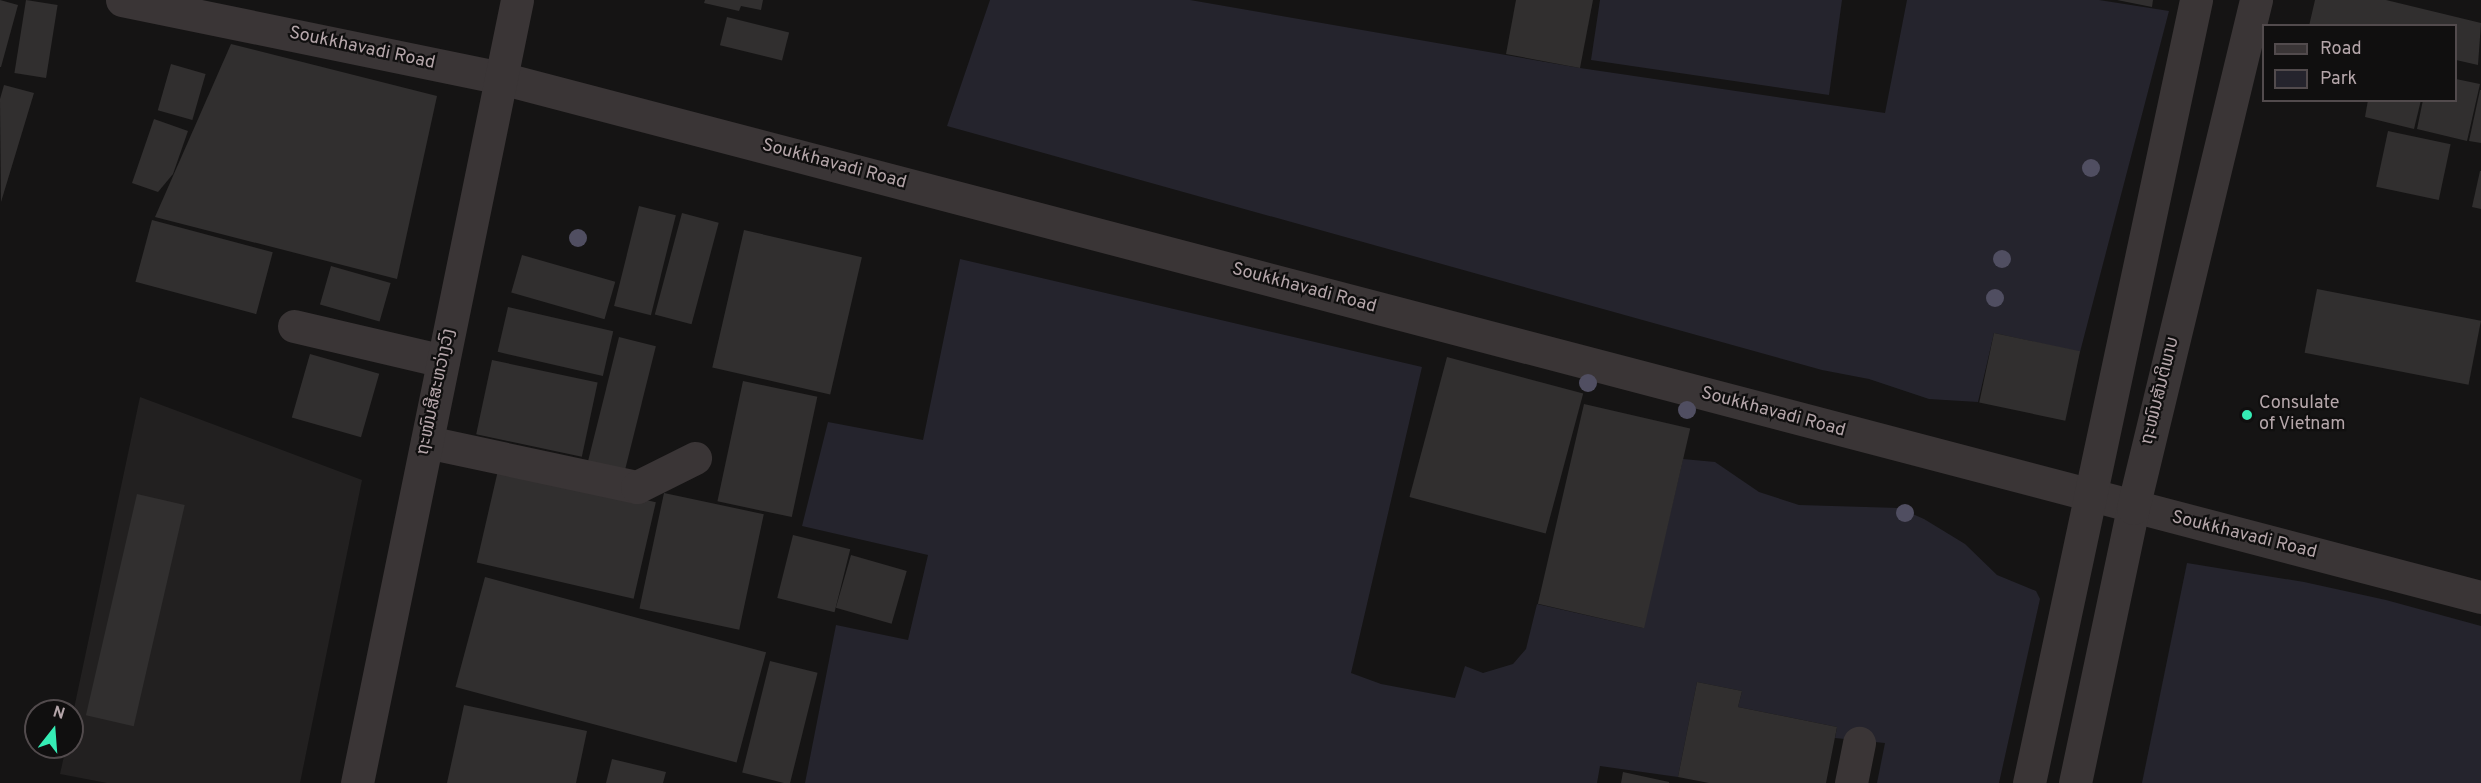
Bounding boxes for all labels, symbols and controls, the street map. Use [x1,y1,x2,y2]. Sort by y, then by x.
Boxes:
street label: Soukkhavadi Road [287,23,437,75]
legend [2262,24,2457,102]
text: Road [2320,38,2362,61]
text: Park [2320,68,2357,91]
street label: Soukkhavadi Road [759,135,909,195]
street label: Soukkhavadi Road [1229,259,1379,319]
street label: ຖະໜົນສີສະຫວ່າງວົງ [413,327,461,457]
street label: ຖະໜົນສັນຕິພາບ [2137,335,2185,447]
street label: Soukkhavadi Road [1698,383,1848,443]
place label: Consulate of Vietnam [2259,394,2346,436]
marker: Consulate of Vietnam [2240,408,2254,422]
street label: Soukkhavadi Road [2169,508,2319,564]
north arrow [24,699,84,759]
text: N [50,702,67,725]

